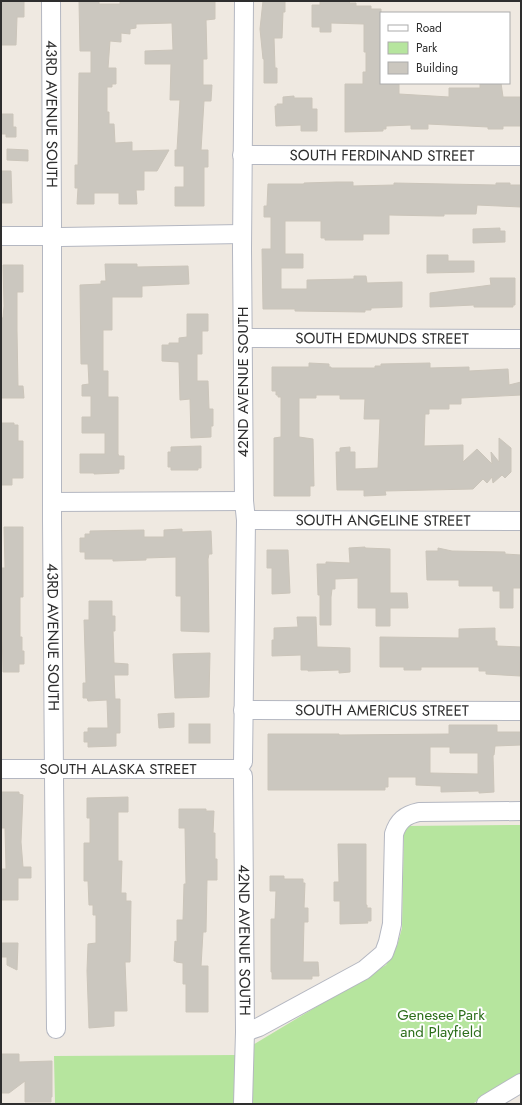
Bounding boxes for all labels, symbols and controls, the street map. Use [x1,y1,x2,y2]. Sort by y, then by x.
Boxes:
legend [380,12,510,84]
text: Road [416,19,442,37]
text: Park [416,39,438,57]
street label: 43RD AVENUE SOUTH [40,40,63,188]
text: Building [416,59,458,77]
street label: SOUTH FERDINAND STREET [290,144,474,167]
street label: 42ND AVENUE SOUTH [232,306,254,458]
street label: SOUTH EDMUNDS STREET [295,327,469,350]
street label: SOUTH ANGELINE STREET [295,509,471,532]
street label: 43RD AVENUE SOUTH [41,563,64,711]
street label: SOUTH AMERICUS STREET [295,699,469,722]
street label: SOUTH ALASKA STREET [39,758,197,780]
street label: 42ND AVENUE SOUTH [233,864,256,1016]
park label: Genesee Park and Playfield [397,1004,485,1043]

